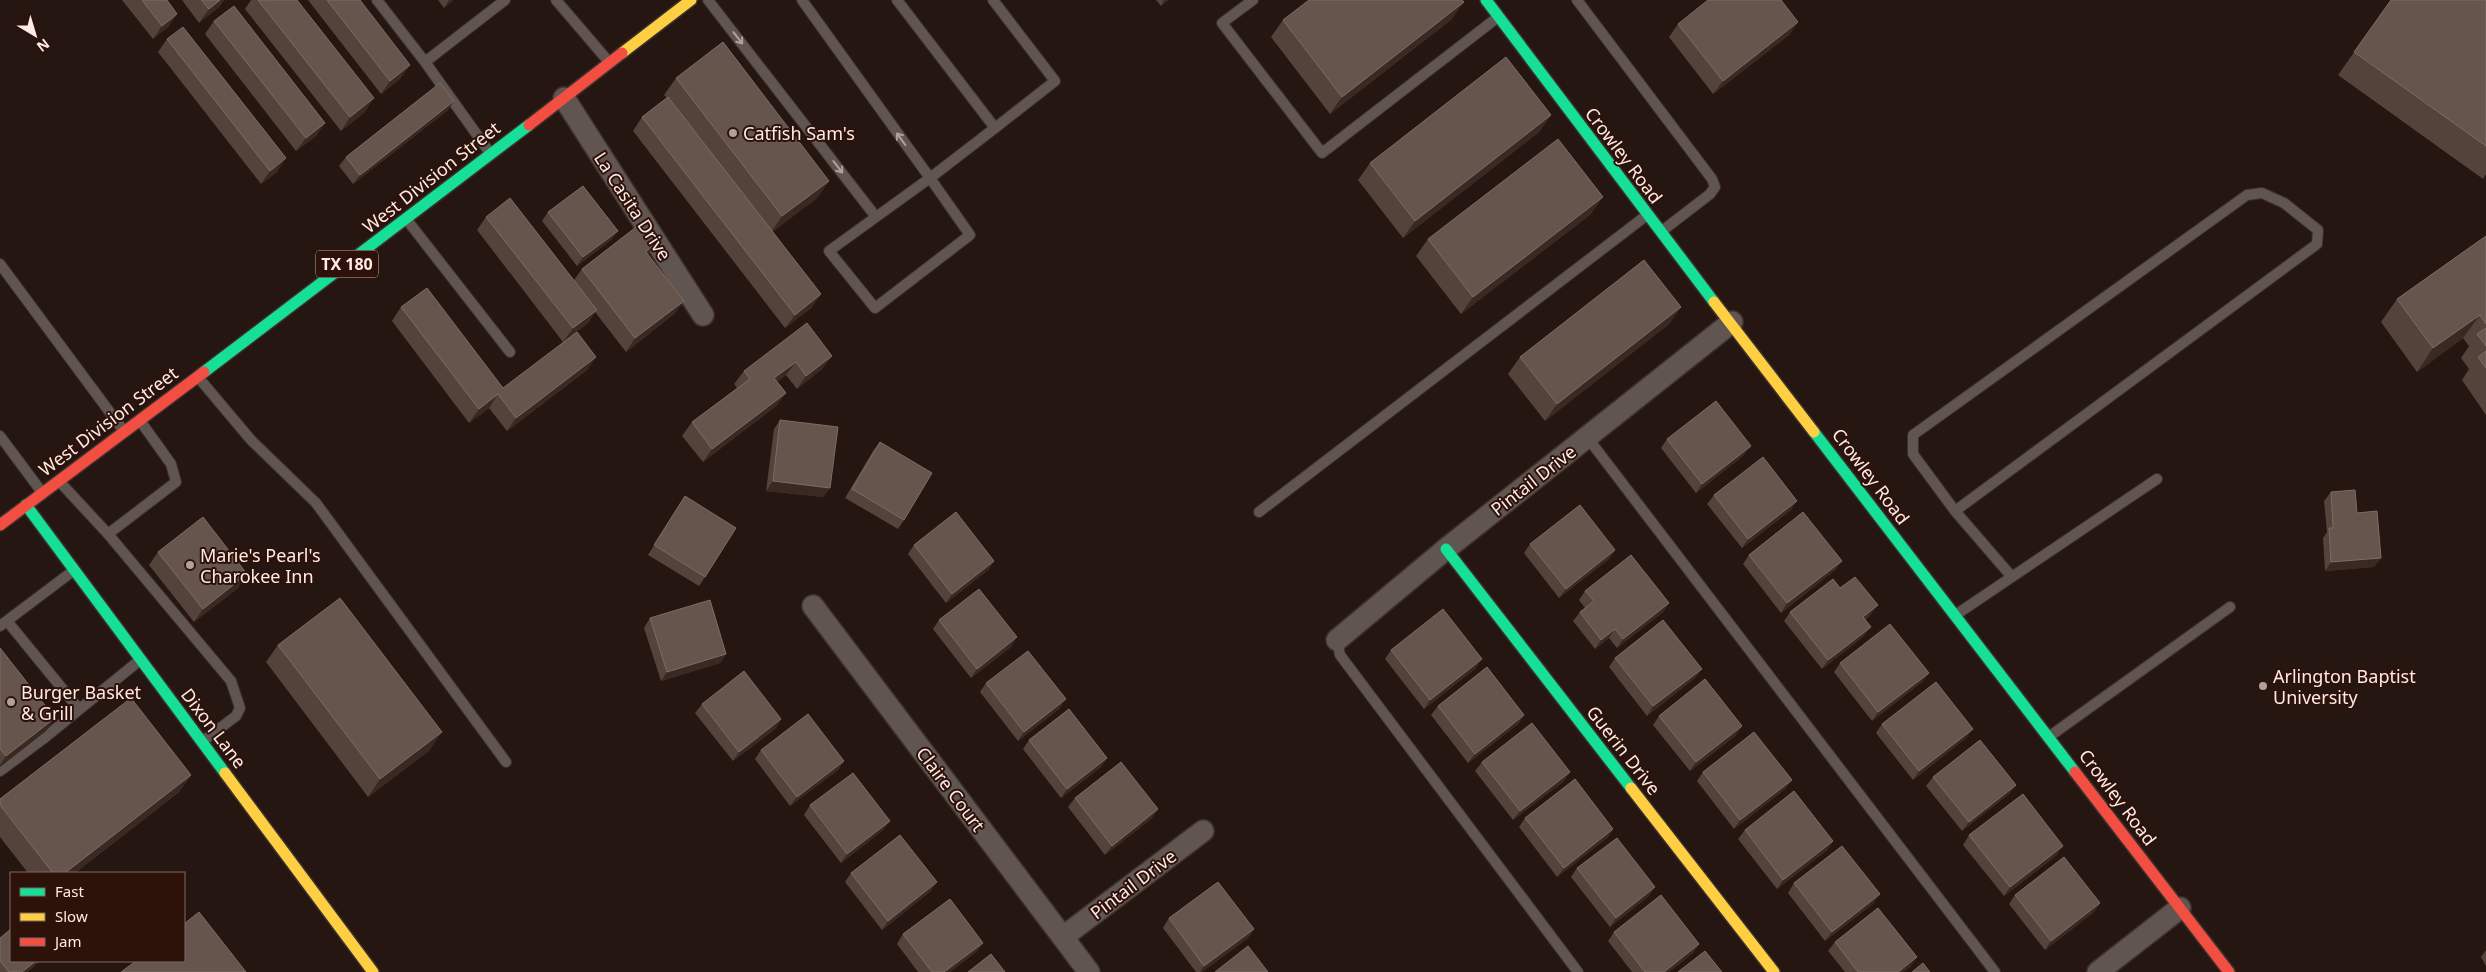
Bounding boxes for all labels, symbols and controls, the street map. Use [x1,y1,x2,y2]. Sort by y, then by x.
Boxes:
north arrow [10,10,60,60]
one-way arrow [732,32,743,45]
text: N [33,35,54,57]
street label: Crowley Road [1580,102,1668,208]
street label: West Division Street [357,115,505,238]
place label: Catfish Sam's [743,121,855,145]
marker: Catfish Sam's [727,127,739,139]
one-way arrow [896,132,906,146]
street label: La Casita Drive [589,147,677,265]
one-way arrow [832,160,843,173]
road number: TX 180 [316,250,378,278]
street label: West Division Street [34,361,183,481]
street label: Crowley Road [1827,423,1915,529]
street label: Pintail Drive [1486,439,1580,521]
place label: Marie's Pearl's Charokee Inn [200,543,321,588]
marker: Marie's Pearl's Charokee Inn [184,559,196,571]
place label: Arlington Baptist University [2273,664,2416,709]
place label: Burger Basket & Grill [21,680,142,725]
marker: Arlington Baptist University [2257,680,2269,692]
street label: Dixon Lane [176,683,252,773]
marker: Burger Basket & Grill [5,696,17,708]
street label: Guerin Drive [1582,701,1666,799]
street label: Claire Court [911,742,991,837]
street label: Crowley Road [2074,744,2162,850]
street label: Pintail Drive [1085,844,1181,924]
legend [10,872,185,962]
text: Fast [55,881,84,901]
text: Slow [55,906,88,926]
text: Jam [53,931,82,951]

